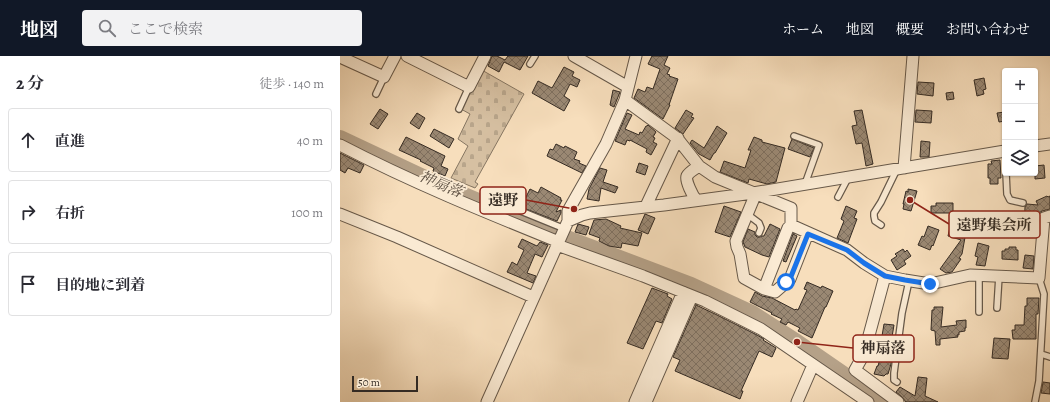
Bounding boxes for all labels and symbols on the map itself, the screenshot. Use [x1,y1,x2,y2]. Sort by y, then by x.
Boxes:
water label: 神扇落 [416,166,468,203]
callout: 遠野 [480,187,526,214]
text: 遠野 [488,190,519,210]
callout: 遠野集会所 [949,211,1040,238]
text: 遠野集会所 [956,215,1032,235]
route start [777,273,795,291]
route end [921,275,939,293]
callout: 神扇落 [853,335,914,362]
text: 神扇落 [860,338,906,358]
scale bar [352,374,418,393]

